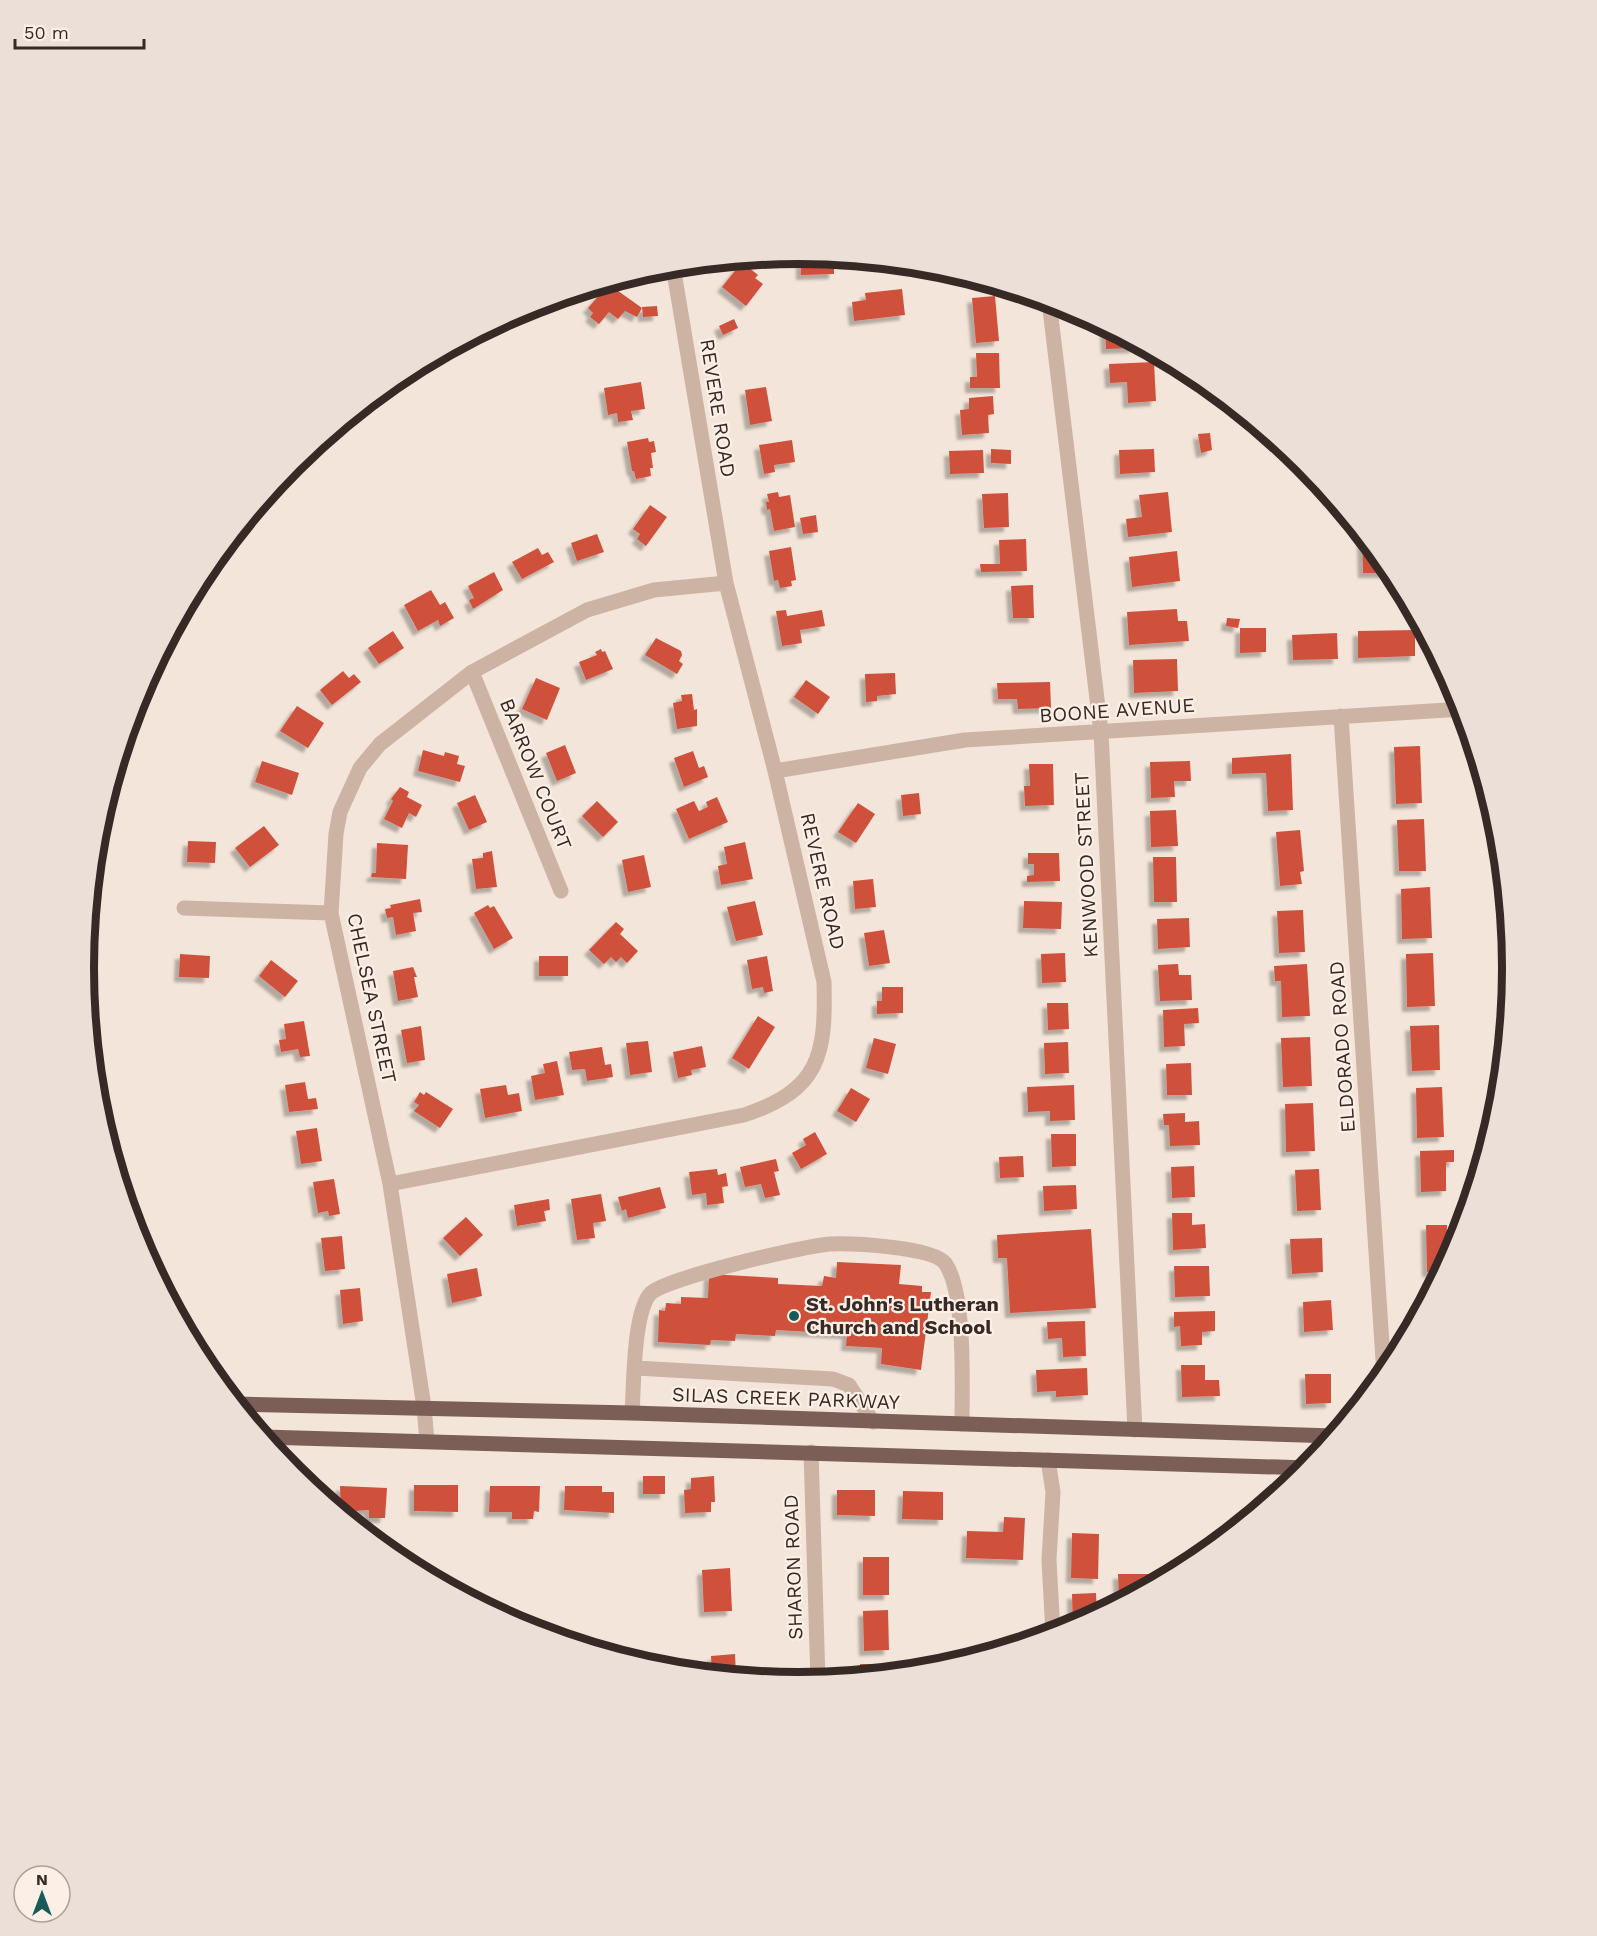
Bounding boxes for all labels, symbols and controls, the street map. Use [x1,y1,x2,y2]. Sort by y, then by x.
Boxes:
scale bar [15,12,144,50]
text: 50 m [24,22,69,43]
street label: REVERE ROAD [695,337,741,479]
street label: BOONE AVENUE [1038,693,1196,727]
street label: BARROW COURT [495,695,577,853]
street label: KENWOOD STREET [1069,772,1103,958]
street label: REVERE ROAD [796,810,850,952]
street label: CHELSEA STREET [342,911,402,1085]
street label: ELDORADO ROAD [1324,960,1360,1134]
place label: St. John's Lutheran Church and School [806,1292,999,1339]
marker: St. John's Lutheran Church and School [787,1309,801,1323]
street label: SILAS CREEK PARKWAY [672,1382,901,1414]
street label: SHARON ROAD [778,1494,808,1640]
north arrow [12,1864,72,1924]
text: N [36,1870,48,1889]

